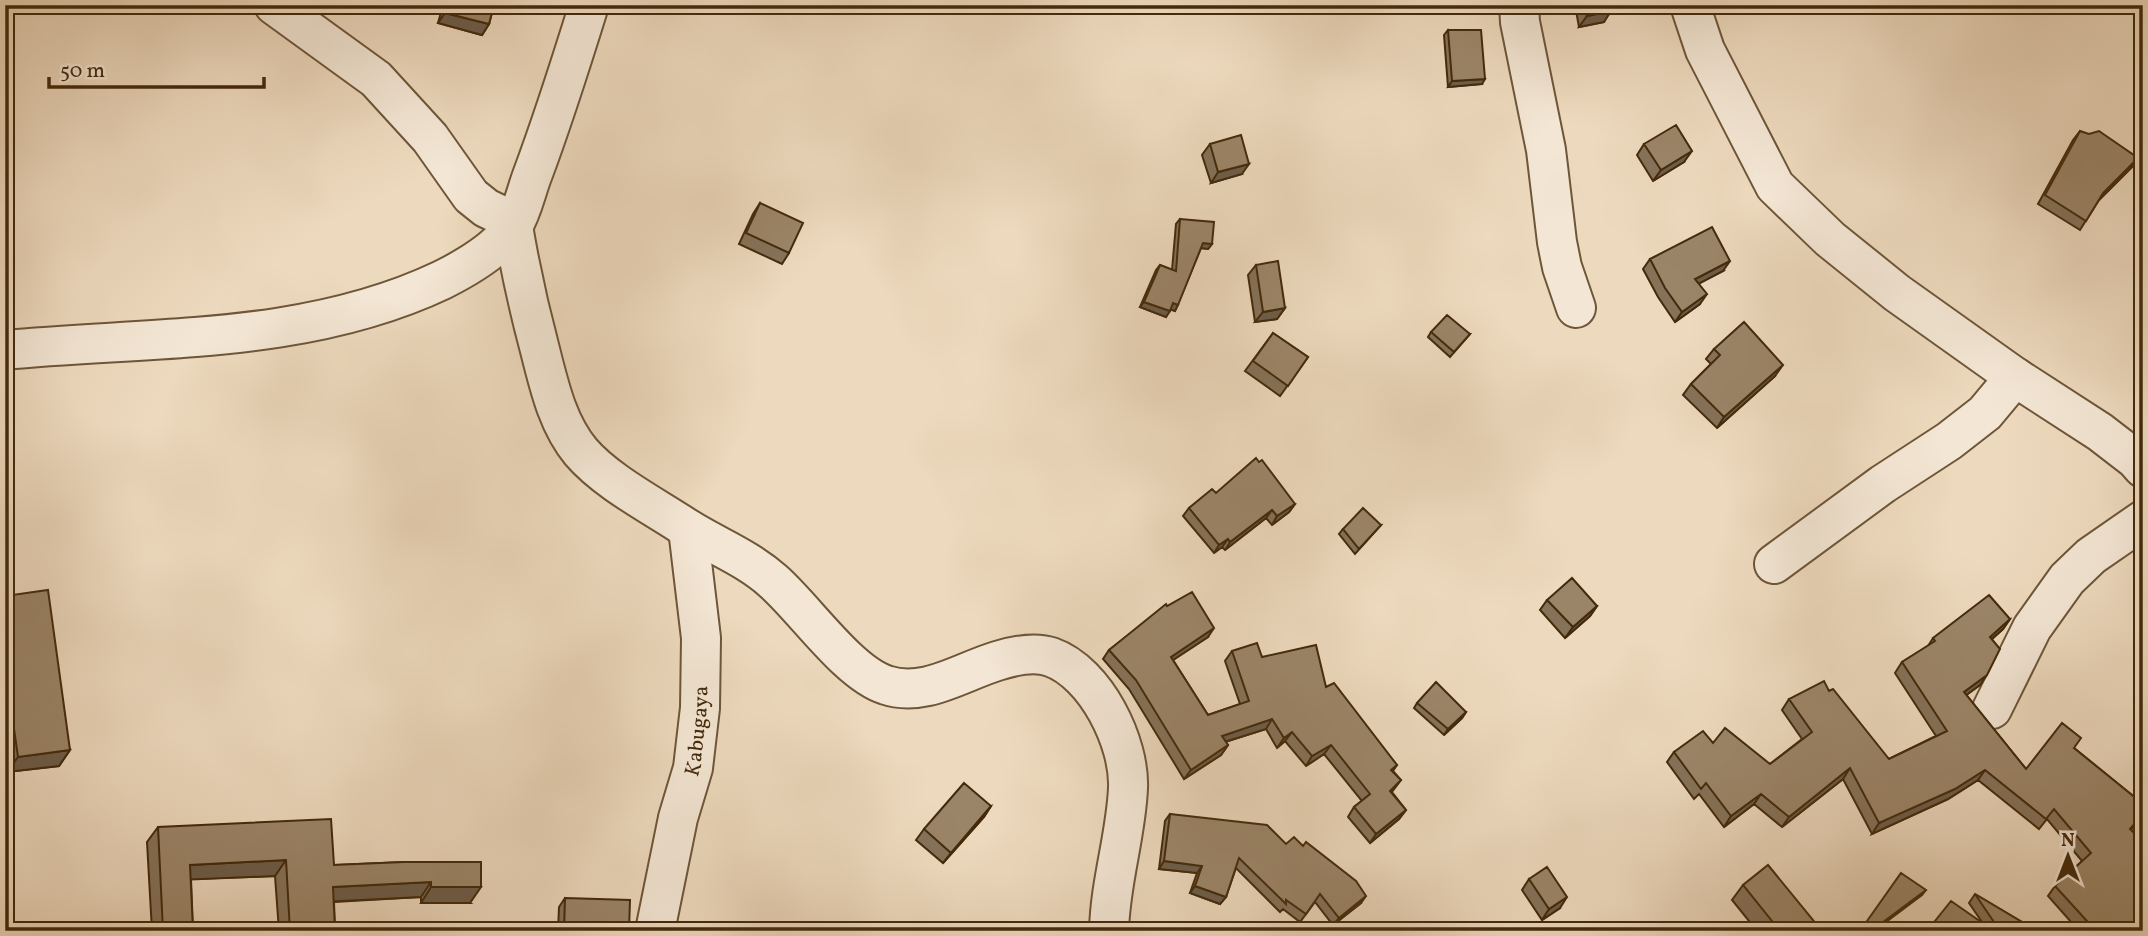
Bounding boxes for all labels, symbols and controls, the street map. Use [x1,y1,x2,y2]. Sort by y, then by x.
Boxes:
scale bar [49,46,264,90]
text: 50 m [60,57,105,86]
street label: Kabugaya [678,685,716,780]
north arrow [2032,820,2102,890]
text: N [2061,828,2075,854]

